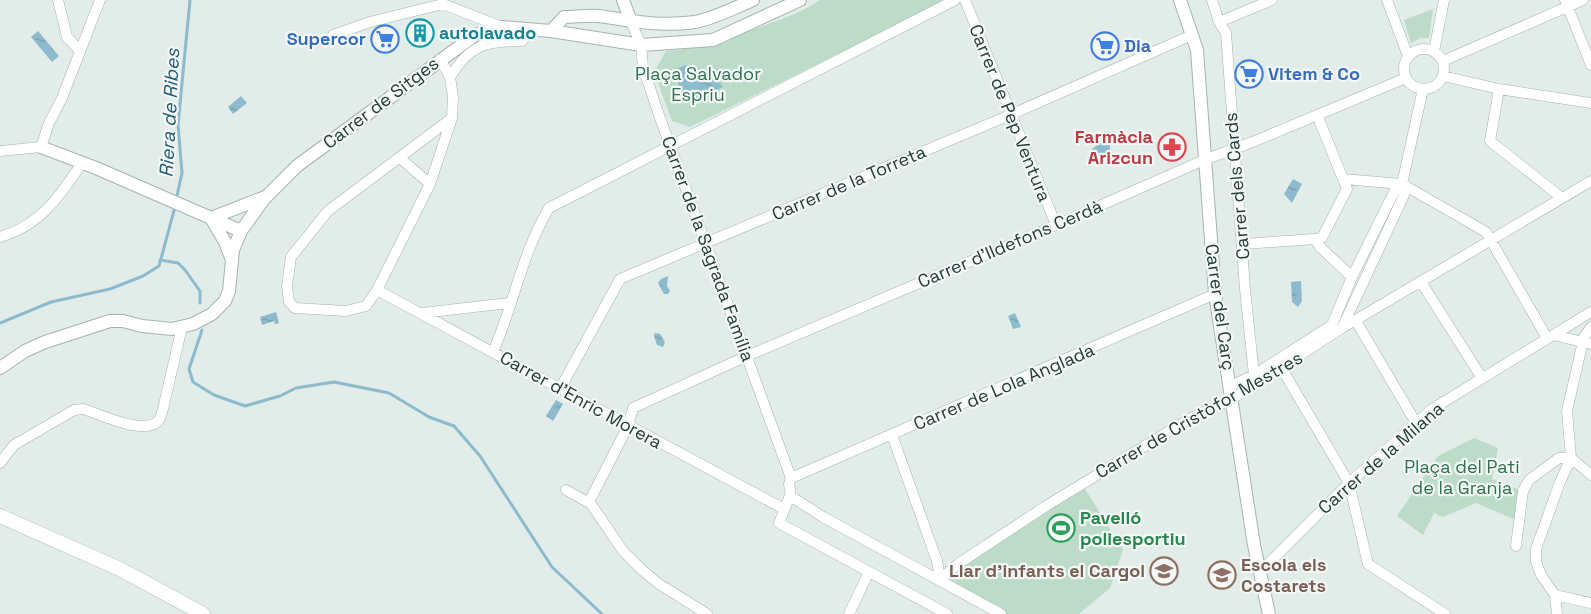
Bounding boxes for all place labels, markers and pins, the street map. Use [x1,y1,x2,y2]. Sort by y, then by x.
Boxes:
building icon: autolavado [405,18,435,48]
place label: autolavado [439,21,536,44]
supermarket icon: Supercor [370,24,400,54]
place label: Supercor [287,27,366,50]
supermarket icon: Dia [1090,31,1120,61]
place label: Dia [1124,34,1152,57]
supermarket icon: Vitem & Co [1234,59,1264,89]
place label: Vitem & Co [1268,62,1360,85]
place label: Farmàcia Arizcun [1075,125,1154,169]
pharmacy icon: Farmàcia Arizcun [1157,132,1187,162]
place label: Pavelló poliesportiu [1080,506,1186,550]
sports icon: Pavelló poliesportiu [1046,513,1076,543]
place label: Escola els Costarets [1241,553,1326,597]
school or university icon: Llar d'infants el Cargol [1149,556,1179,586]
place label: Llar d'infants el Cargol [949,559,1145,582]
school or university icon: Escola els Costarets [1207,560,1237,590]

